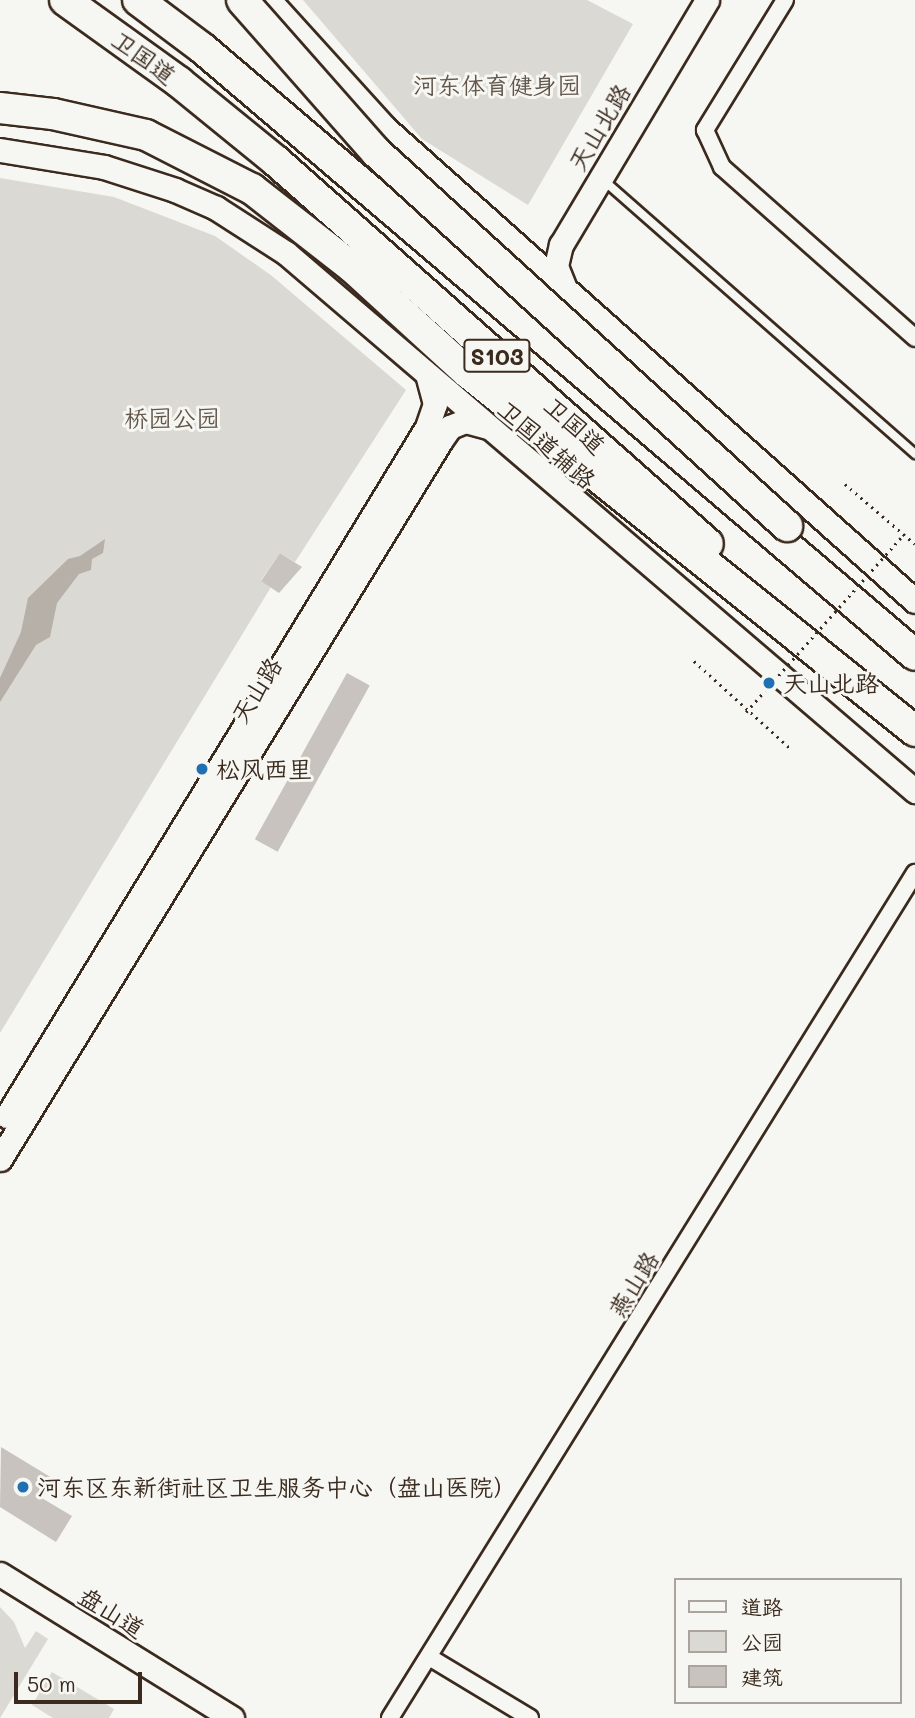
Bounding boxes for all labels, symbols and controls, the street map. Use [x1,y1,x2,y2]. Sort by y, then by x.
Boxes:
street label: 卫国道 [106,24,182,90]
park label: 河东体育健身园 [413,71,581,99]
street label: 天山北路 [562,78,636,176]
road number: S103 [462,336,532,376]
street label: 卫国道 [539,390,611,460]
street label: 卫国道辅路 [492,394,602,494]
park label: 桥园公园 [124,404,220,432]
street label: 天山路 [225,652,287,728]
place label: 天山北路 [783,669,879,697]
marker: 天山北路 [761,675,777,691]
place label: 松风西里 [216,755,312,783]
marker: 松风西里 [194,761,210,777]
street label: 燕山路 [602,1246,664,1322]
place label: 河东区东新街社区卫生服务中心（盘山医院） [37,1473,517,1501]
marker: 河东区东新街社区卫生服务中心（盘山医院） [15,1479,31,1495]
legend [674,1578,901,1704]
street label: 盘山道 [74,1581,150,1643]
text: 道路 [741,1593,783,1620]
text: 公园 [741,1628,783,1655]
scale bar [18,1658,145,1702]
text: 建筑 [741,1663,783,1690]
text: 50 m [27,1670,76,1697]

